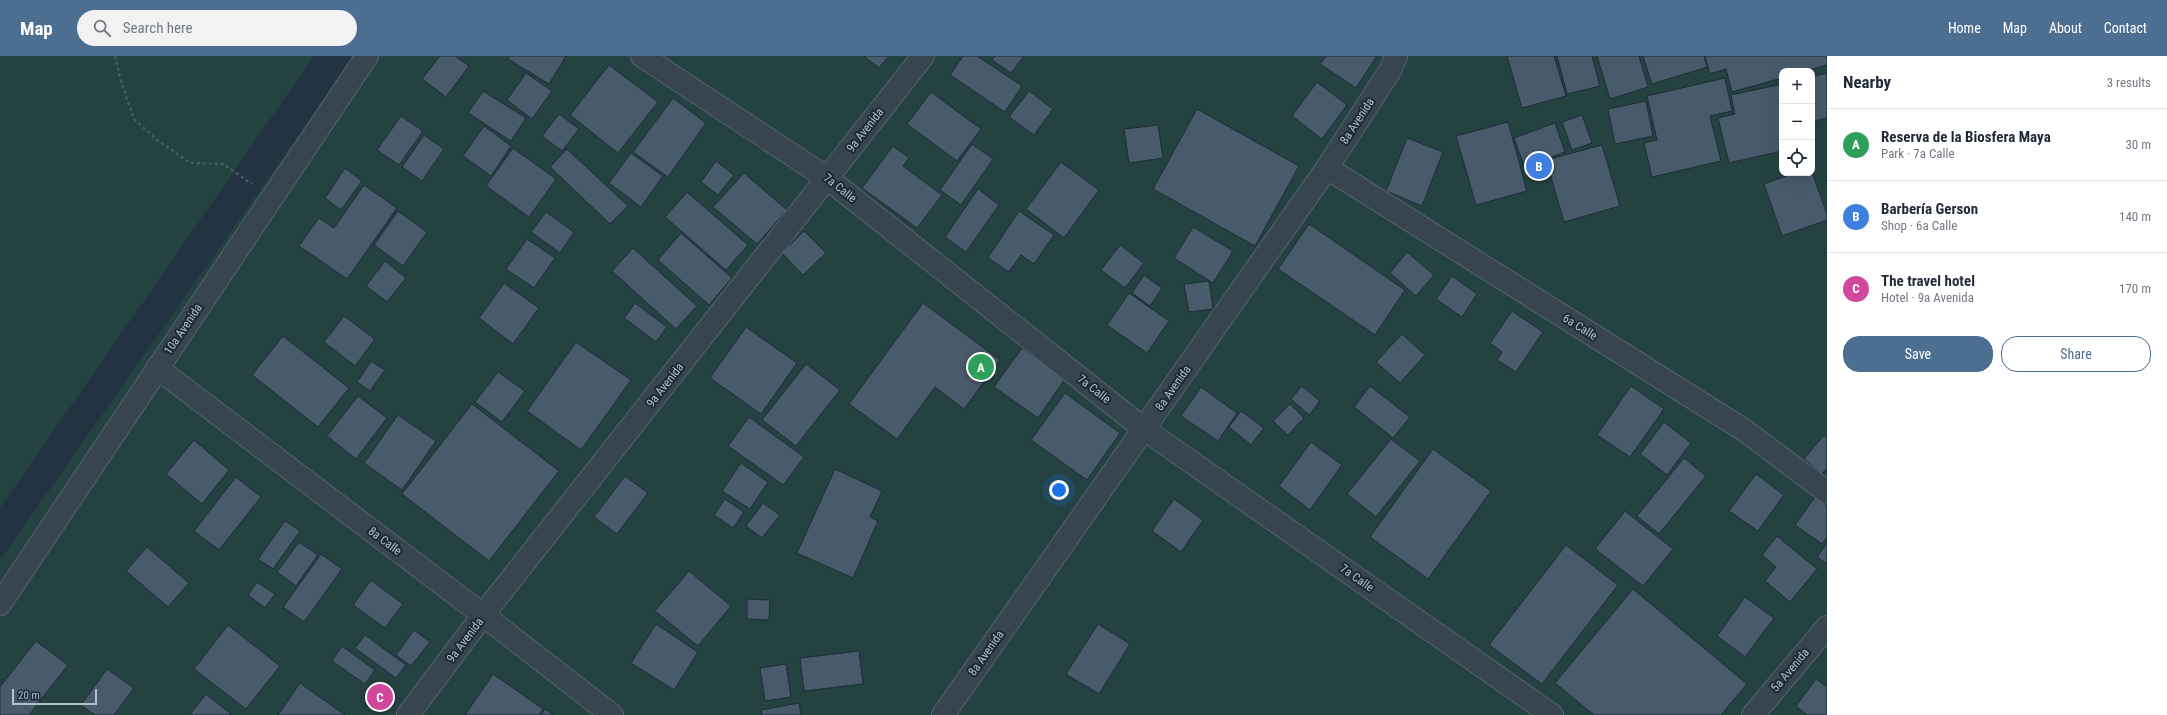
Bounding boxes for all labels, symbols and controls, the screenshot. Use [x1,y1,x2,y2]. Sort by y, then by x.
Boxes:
search box [77,10,357,46]
text: Map [20,17,53,40]
icon: search [91,17,113,39]
text: Search here [123,19,193,37]
text: Home [1948,20,1981,36]
text: Map [2003,20,2027,36]
text: About [2049,20,2082,36]
text: Contact [2104,20,2147,36]
map controls [1779,68,1815,176]
button: + [1779,68,1815,104]
text: Nearby [1843,72,1891,92]
text: 3 results [2107,75,2151,90]
street label: 8a Avenida [1337,95,1377,147]
button: − [1779,104,1815,140]
street label: 9a Avenida [843,105,887,155]
text: Reserva de la Biosfera Maya [1881,128,2051,146]
text: A [1852,137,1860,152]
text: 30 m [2125,137,2151,152]
button: locate [1779,140,1815,176]
text: Park · 7a Calle [1881,146,1955,161]
pin: B [1526,151,1552,181]
street label: 7a Calle [821,171,860,205]
text: Barbería Gerson [1881,200,1978,218]
text: B [1852,209,1860,224]
text: 140 m [2119,209,2151,224]
text: Shop · 6a Calle [1881,218,1957,233]
text: The travel hotel [1881,272,1975,290]
text: C [1852,281,1860,296]
text: 170 m [2119,281,2151,296]
text: Hotel · 9a Avenida [1881,290,1974,305]
street label: 10a Avenida [161,301,205,357]
street label: 6a Calle [1560,311,1600,343]
button: Save [1843,336,1993,372]
button: Share [2001,336,2151,372]
pin: A [968,352,994,382]
street label: 9a Avenida [643,360,687,410]
street label: 8a Avenida [1152,362,1194,413]
street label: 7a Calle [1075,372,1114,406]
your location [1049,480,1069,500]
street label: 8a Calle [366,524,405,558]
street label: 7a Calle [1337,561,1377,595]
street label: 9a Avenida [444,615,486,665]
street label: 8a Avenida [965,627,1007,678]
street label: 5a Avenida [1768,645,1812,694]
pin: C [367,682,393,712]
scale bar [12,687,97,706]
text: 20 m [18,689,40,702]

